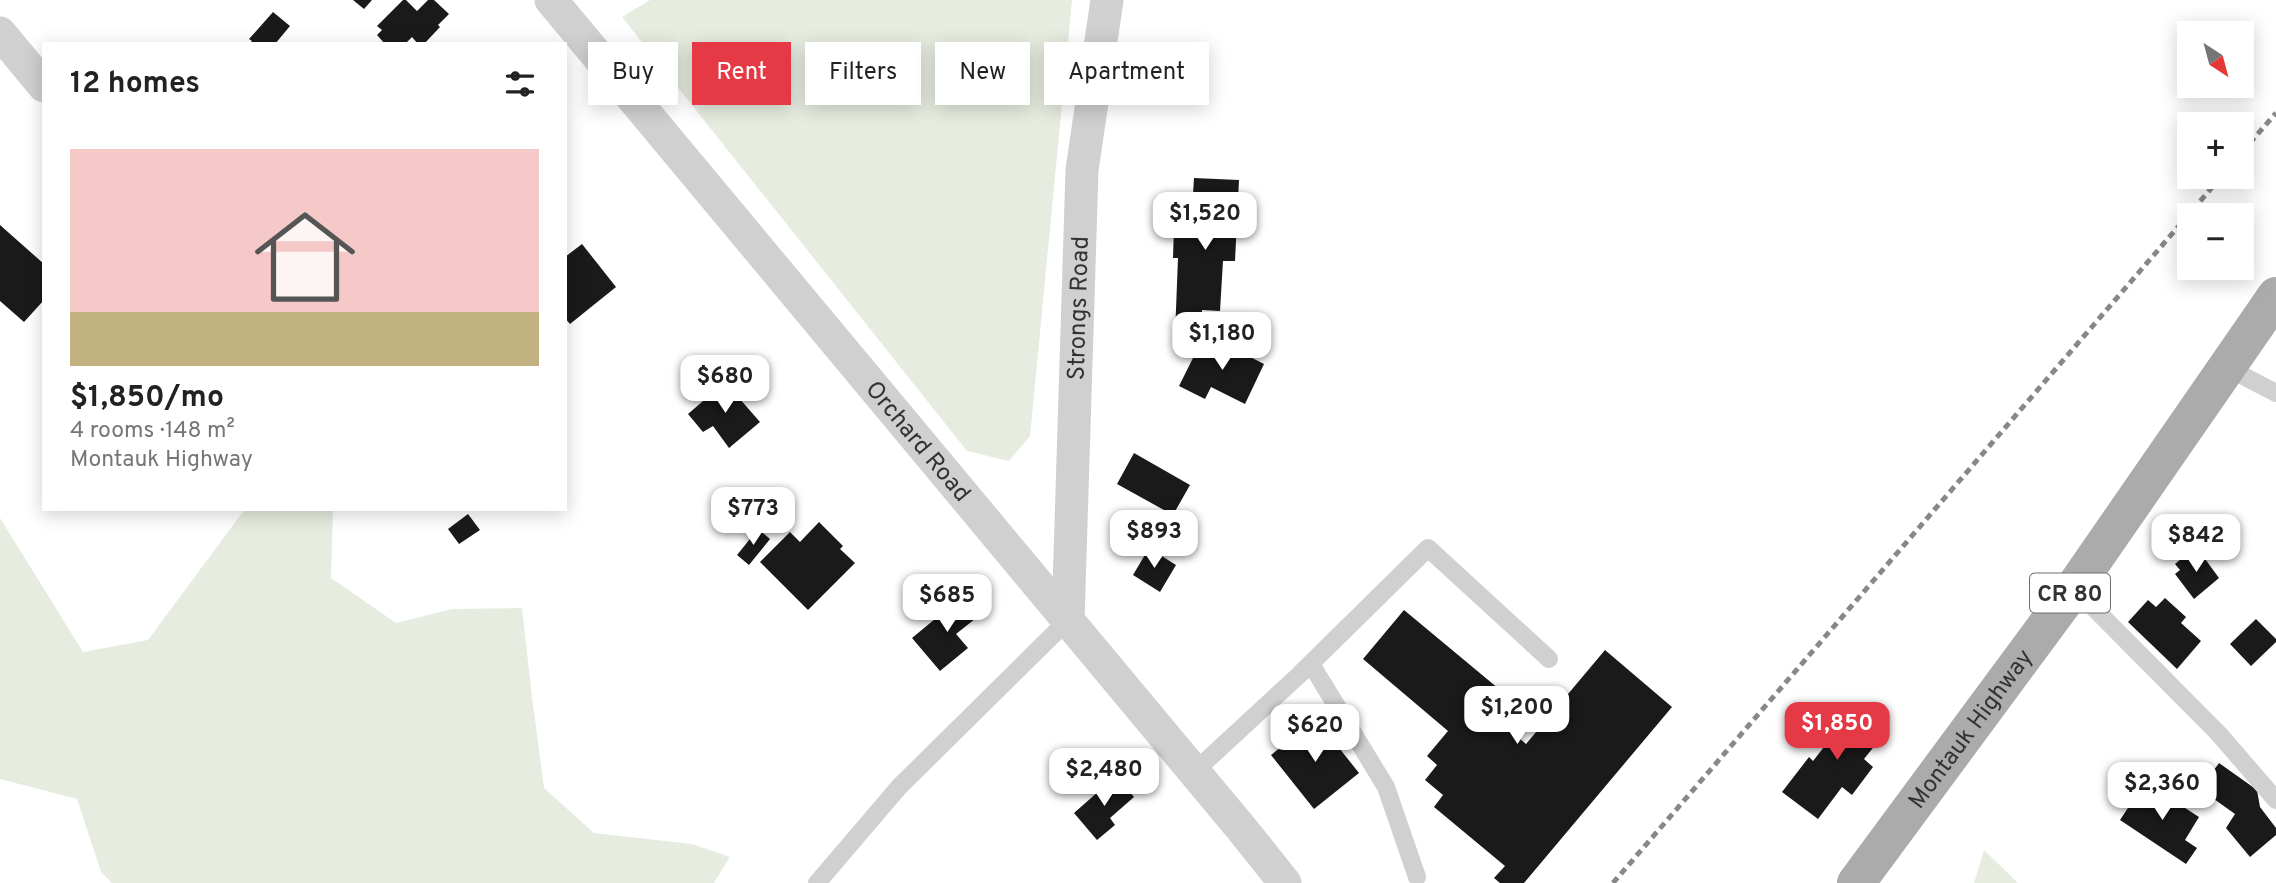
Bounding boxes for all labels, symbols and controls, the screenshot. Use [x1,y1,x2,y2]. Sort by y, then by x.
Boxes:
north arrow [2177,21,2254,98]
map controls [2177,21,2254,280]
chip: Buy [588,42,678,105]
chip: Rent [692,42,791,105]
chip: Filters [805,42,921,105]
chip: New [935,42,1030,105]
chip: Apartment [1044,42,1209,105]
icon: filters [501,65,539,103]
text: 12 homes [70,66,200,103]
button: + [2177,112,2254,189]
pin: $1,520 [1148,192,1262,252]
icon: home [242,194,368,320]
text: $1,520 [1169,200,1241,229]
button: − [2177,203,2254,280]
street label: Strongs Road [1062,236,1097,381]
pin: $1,180 [1165,312,1279,372]
text: $1,180 [1188,320,1256,349]
pin: $680 [684,356,766,415]
text: $680 [696,363,754,392]
street label: Orchard Road [858,376,976,509]
text: $1,850/mo [70,380,224,417]
text: 4 rooms · 148 m² [70,417,235,446]
text: Montauk Highway [70,446,253,475]
pin: $773 [712,488,794,547]
text: $773 [727,495,779,524]
pin: $893 [1113,510,1195,570]
pin: $842 [2155,514,2237,574]
text: $893 [1126,518,1182,547]
text: $842 [2167,522,2225,551]
road number: CR 80 [2030,573,2110,612]
pin: $685 [906,574,988,634]
text: $685 [919,582,975,611]
street label: Montauk Highway [1903,644,2041,816]
pin: $1,200 [1460,686,1574,746]
text: $1,200 [1480,694,1554,723]
pin: $1,850 [1780,702,1894,762]
pin: $620 [1274,704,1356,764]
text: $1,850 [1801,710,1873,739]
text: $620 [1286,712,1344,741]
pin: $2,480 [1047,748,1161,808]
text: $2,480 [1065,756,1143,785]
pin: $2,360 [2105,762,2219,822]
text: $2,360 [2124,770,2200,799]

